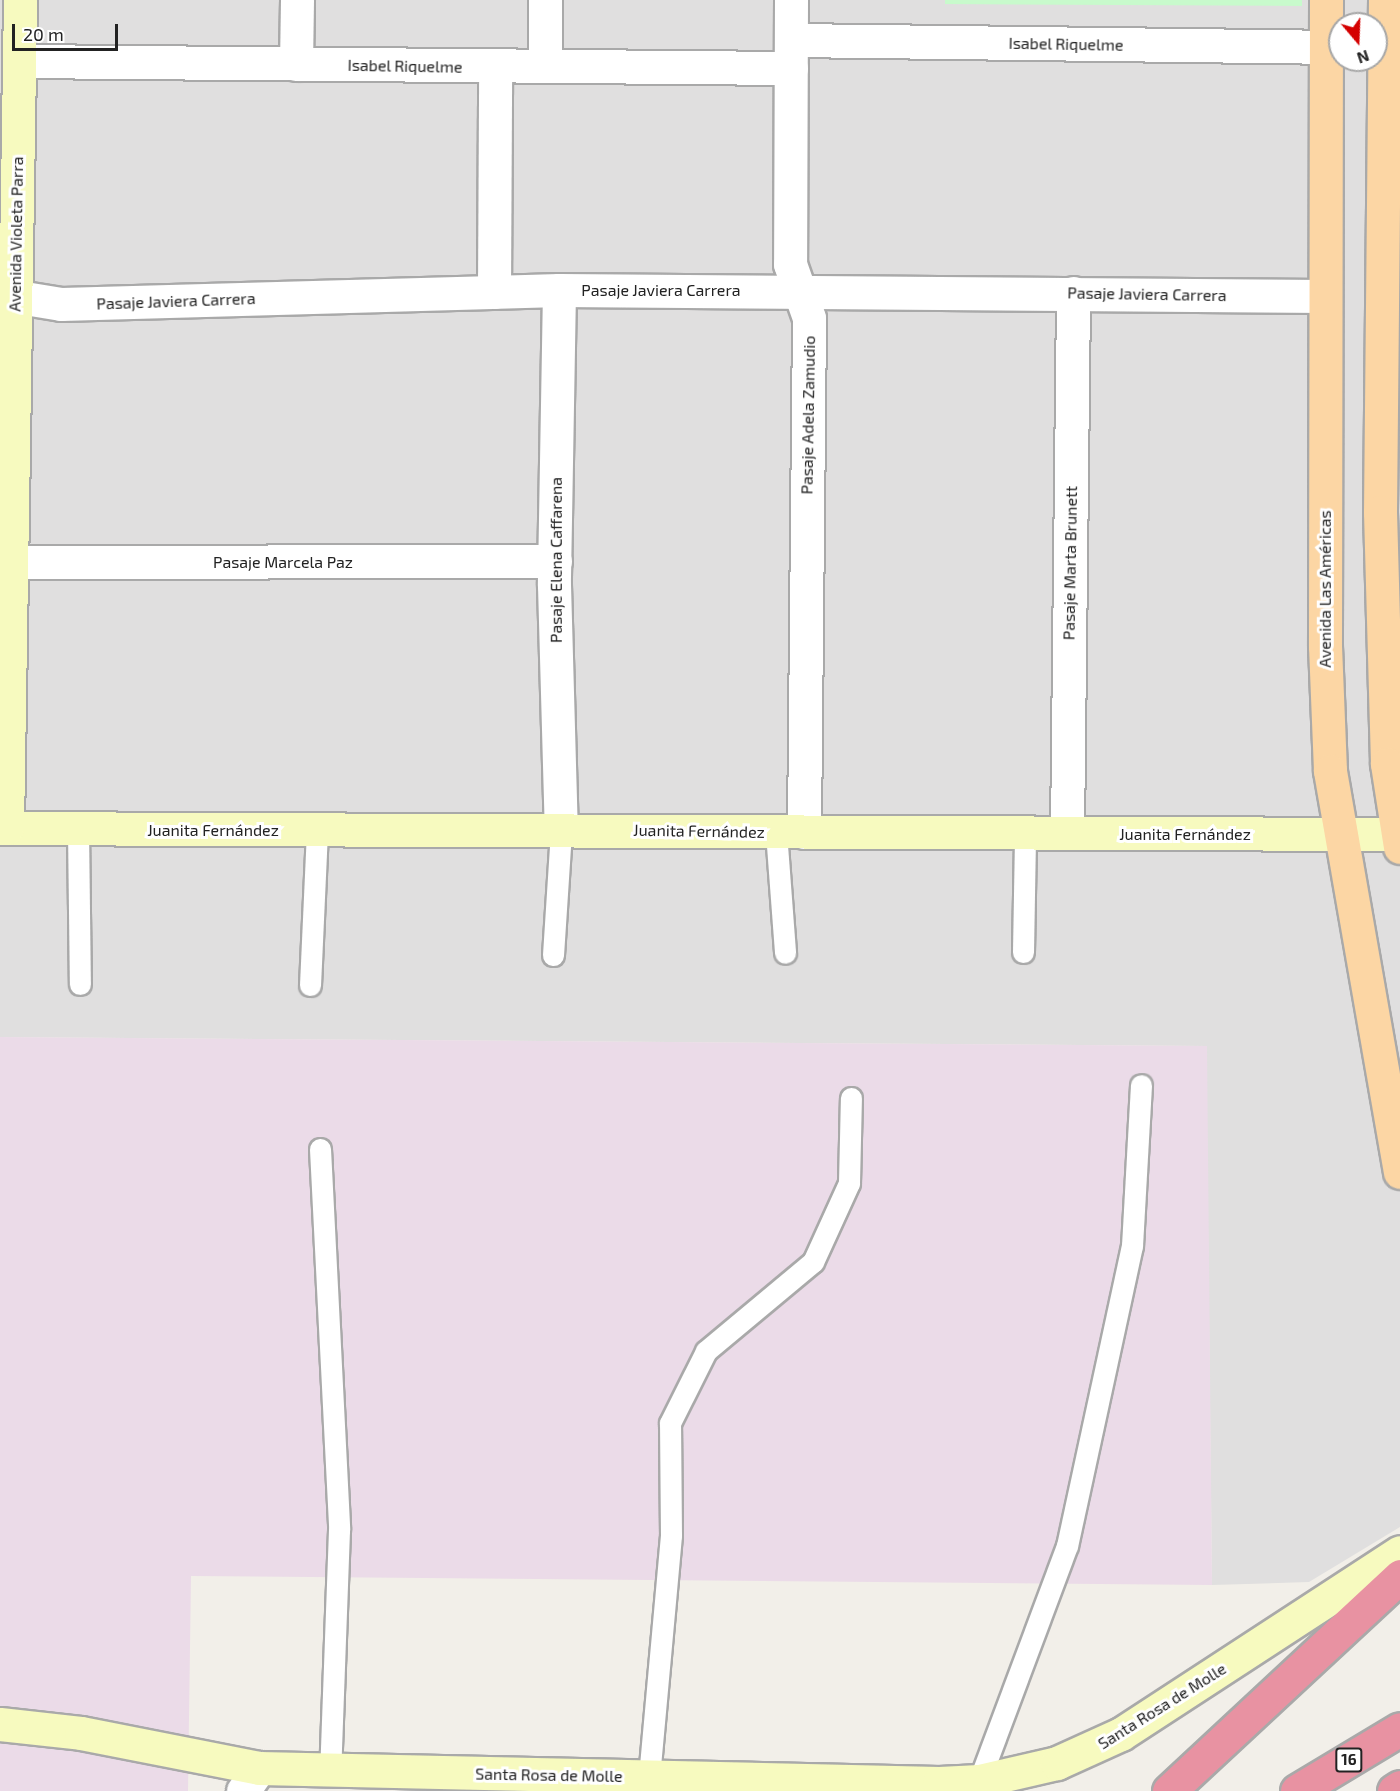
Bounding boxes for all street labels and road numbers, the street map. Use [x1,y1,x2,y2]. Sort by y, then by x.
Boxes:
street label: Isabel Riquelme [1008,33,1124,55]
street label: Isabel Riquelme [347,55,463,77]
street label: Avenida Violeta Parra [5,156,27,312]
street label: Pasaje Javiera Carrera [581,280,741,300]
street label: Pasaje Javiera Carrera [1067,283,1227,305]
street label: Pasaje Javiera Carrera [96,289,256,313]
street label: Pasaje Adela Zamudio [797,335,819,495]
street label: Pasaje Elena Caffarena [546,477,566,643]
street label: Pasaje Marta Brunett [1059,486,1081,640]
street label: Avenida Las Américas [1315,510,1335,668]
street label: Pasaje Marcela Paz [213,552,353,572]
street label: Juanita Fernández [147,820,279,840]
street label: Juanita Fernández [633,820,765,842]
street label: Juanita Fernández [1119,824,1251,844]
street label: Santa Rosa de Molle [1094,1659,1230,1753]
road number: 16 [1334,1748,1364,1772]
street label: Santa Rosa de Molle [475,1764,623,1786]

